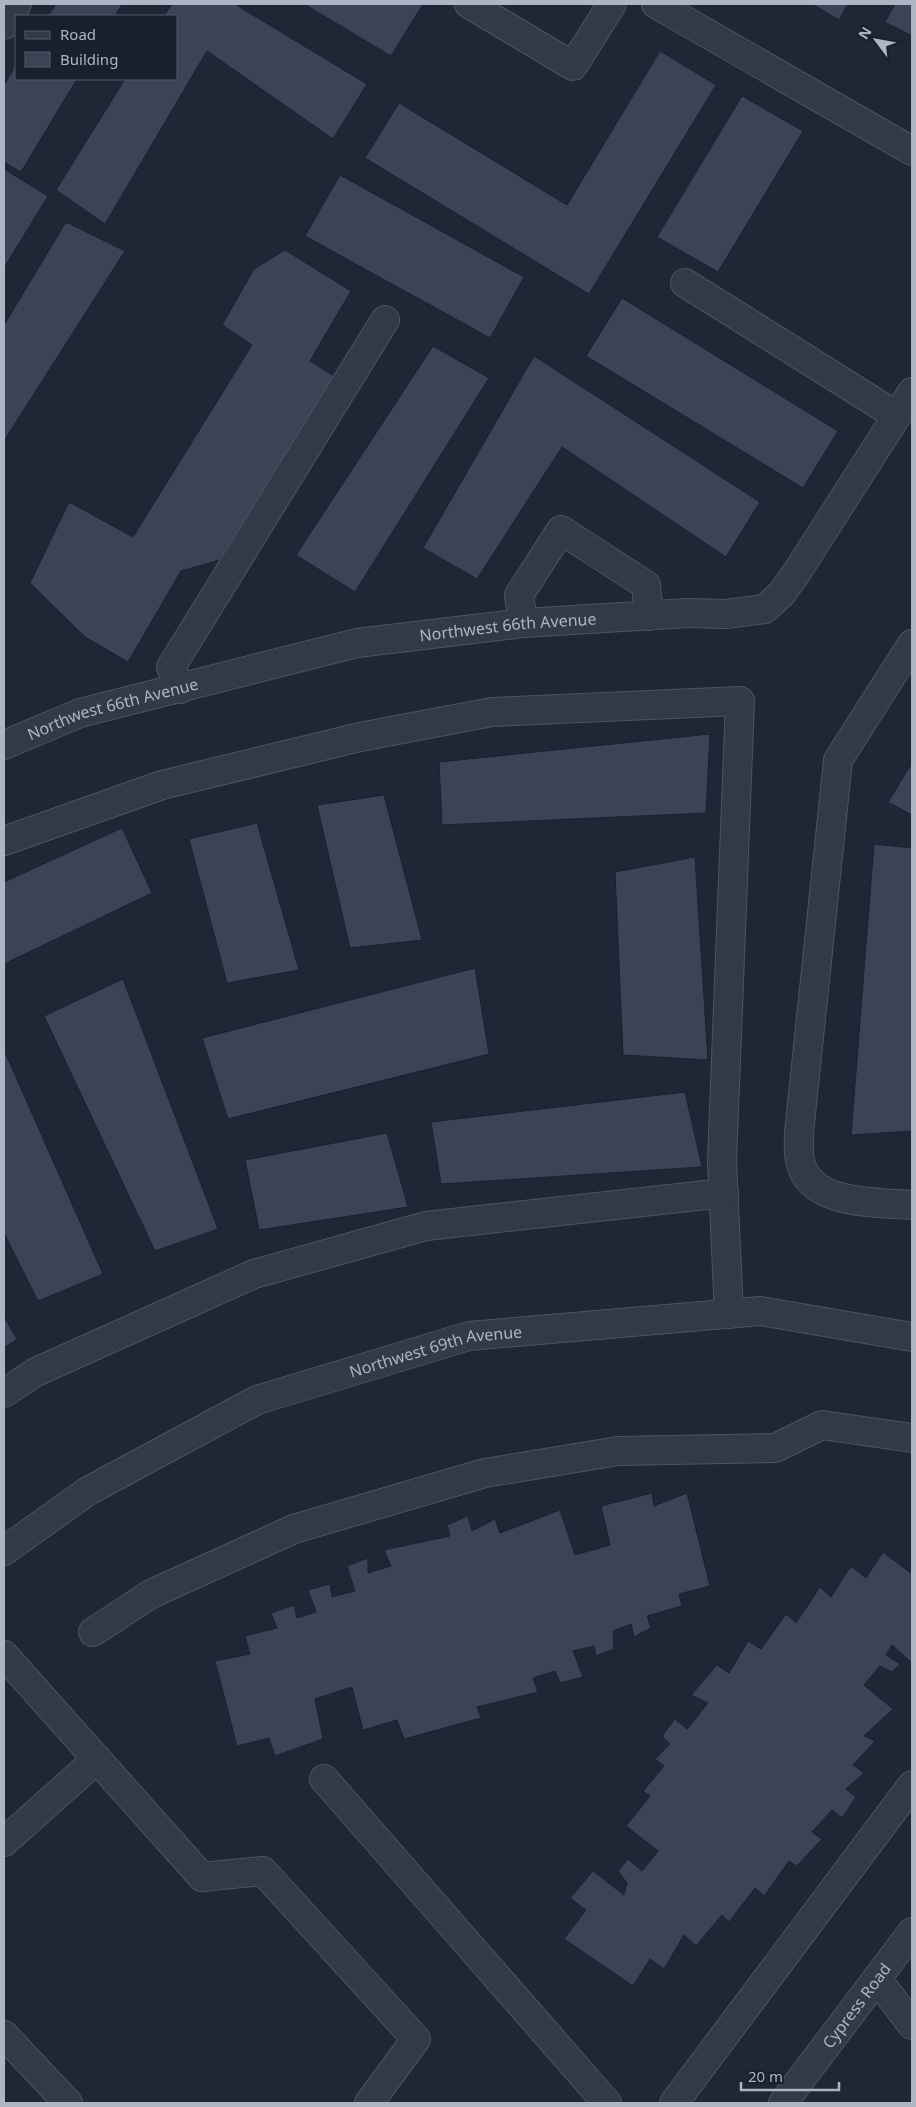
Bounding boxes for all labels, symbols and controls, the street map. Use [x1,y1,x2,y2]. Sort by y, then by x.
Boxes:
legend [15,15,178,80]
north arrow [851,15,901,65]
text: N [853,23,876,43]
text: Road [60,24,96,44]
text: Building [60,49,118,69]
street label: Northwest 66th Avenue [418,608,597,646]
street label: Northwest 66th Avenue [24,673,200,745]
street label: Northwest 69th Avenue [347,1320,523,1383]
street label: Cypress Road [817,1958,896,2053]
scale bar [741,2060,838,2092]
text: 20 m [748,2066,783,2086]

